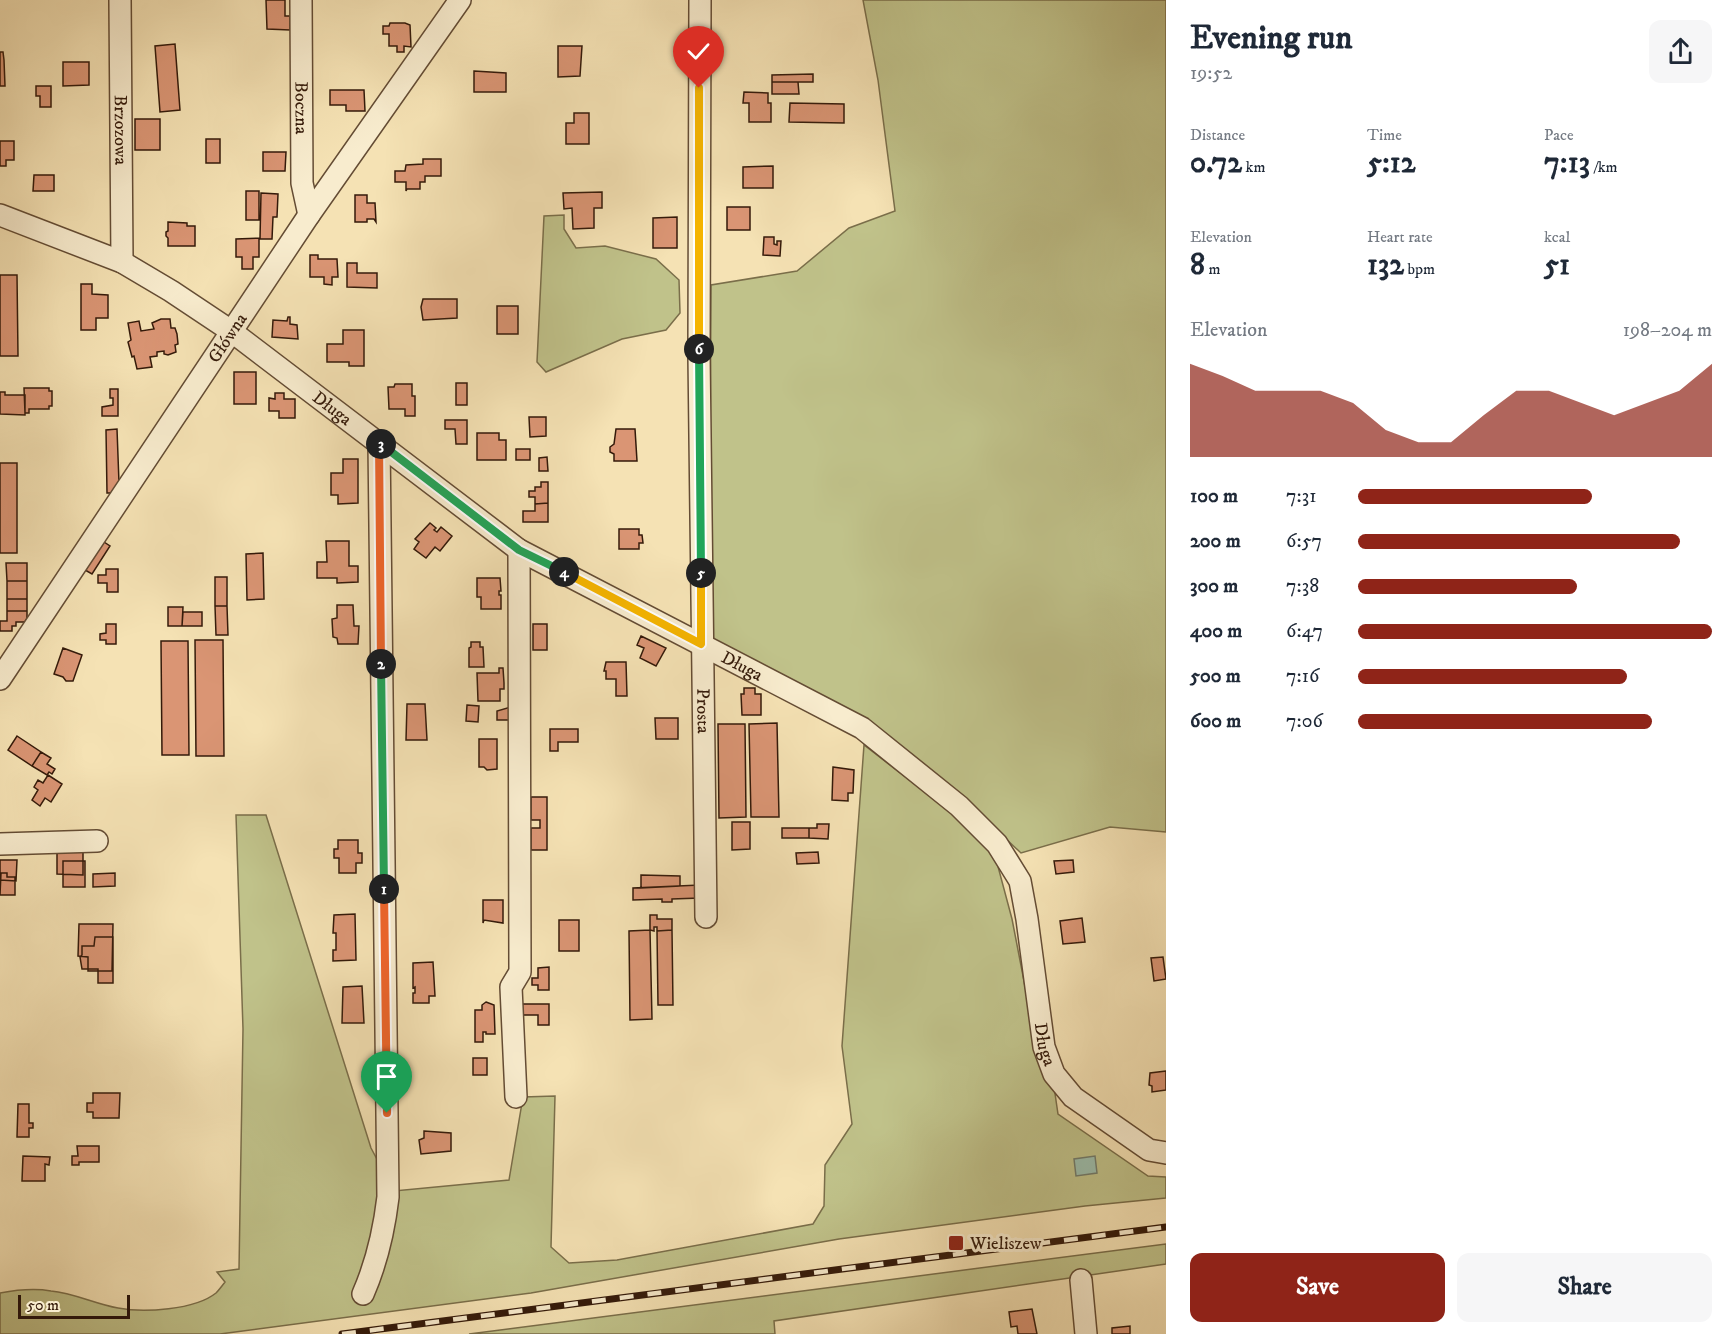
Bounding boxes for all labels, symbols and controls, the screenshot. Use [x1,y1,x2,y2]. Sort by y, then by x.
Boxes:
text: Evening run [1190,18,1352,59]
button: share [1649,20,1712,83]
pin [673,26,724,88]
icon: check [682,35,715,68]
text: 19:52 [1190,61,1232,86]
street label: Boczna [289,82,312,135]
street label: Brzozowa [109,95,131,166]
text: Distance [1190,125,1245,145]
text: Time [1367,125,1402,145]
text: Pace [1544,125,1574,145]
text: 0.72 [1190,145,1242,182]
text: 5:12 [1367,145,1416,182]
text: 7:13 [1544,145,1590,182]
text: km [1242,157,1265,177]
text: /km [1590,157,1618,177]
text: Elevation [1190,227,1252,247]
text: Heart rate [1367,227,1433,247]
text: kcal [1544,227,1570,247]
text: 8 [1190,247,1205,284]
text: 132 [1367,247,1404,284]
text: 51 [1544,247,1570,284]
text: m [1205,259,1220,279]
text: bpm [1404,259,1435,279]
street label: Główna [204,309,253,367]
text: Elevation [1190,318,1267,343]
text: 198–204 m [1623,318,1712,343]
pin: 6 [684,334,714,364]
text: 6 [695,339,703,359]
street label: Długa [308,387,356,431]
pin: 3 [366,429,396,459]
text: 3 [378,434,384,454]
text: 100 m [1190,484,1238,509]
text: 7:31 [1286,484,1317,509]
text: 200 m [1190,529,1241,554]
text: 6:57 [1286,529,1322,554]
pin: 4 [549,557,579,587]
pin: 5 [686,558,716,588]
text: 4 [559,562,569,582]
text: 5 [697,563,705,583]
text: 300 m [1190,574,1238,599]
text: 7:38 [1286,574,1319,599]
text: 400 m [1190,619,1242,644]
text: 6:47 [1286,619,1323,644]
street label: Długa [717,647,767,687]
pin: 2 [366,649,396,679]
text: 2 [377,654,385,674]
text: 500 m [1190,664,1241,689]
text: 7:16 [1286,664,1319,689]
street label: Prosta [691,688,714,734]
text: 600 m [1190,709,1241,734]
text: 7:06 [1286,709,1323,734]
pin: 1 [369,874,399,904]
text: 1 [381,879,387,899]
street label: Długa [1029,1021,1060,1070]
pin [361,1051,412,1113]
icon: arrive [370,1060,403,1093]
place label: Wieliszew [969,1233,1042,1255]
marker: Wieliszew [947,1234,965,1252]
button: Save [1190,1253,1445,1322]
button: Share [1457,1253,1712,1322]
scale bar [18,1292,130,1320]
text: 50 m [27,1295,59,1315]

